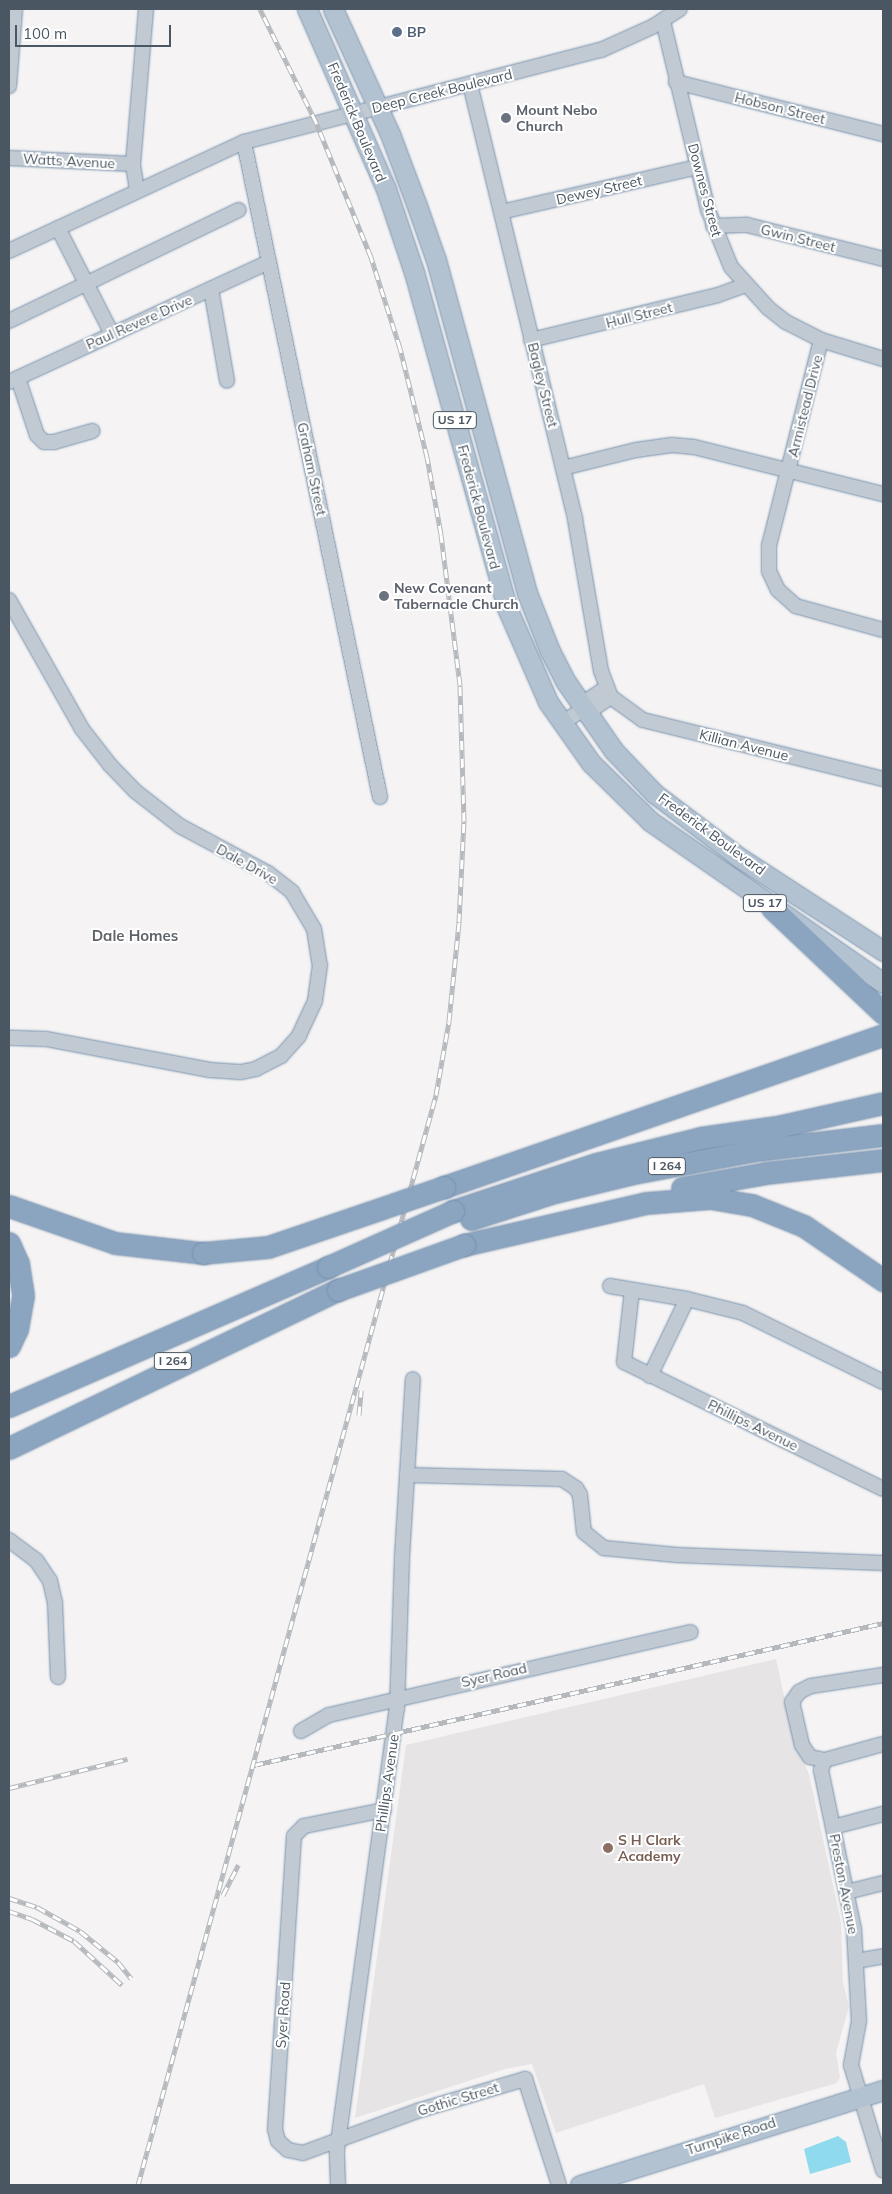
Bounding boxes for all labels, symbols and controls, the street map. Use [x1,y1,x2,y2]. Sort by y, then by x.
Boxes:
scale bar [18,15,174,47]
text: 100 m [23,24,67,43]
place label: BP [407,24,426,40]
marker: BP [391,26,403,38]
street label: Frederick Boulevard [324,60,390,184]
street label: Deep Creek Boulevard [370,65,514,117]
street label: Hobson Street [733,89,827,127]
place label: Mount Nebo Church [516,102,598,134]
marker: Mount Nebo Church [500,112,512,124]
street label: Downes Street [685,142,725,238]
street label: Watts Avenue [23,150,115,172]
street label: Dewey Street [555,172,643,208]
street label: Gwin Street [759,221,837,255]
street label: Paul Revere Drive [83,291,195,353]
street label: Hull Street [604,299,674,331]
street label: Bagley Street [524,341,562,429]
street label: Armistead Drive [784,353,826,459]
road number: US 17 [432,410,478,430]
street label: Graham Street [294,421,330,517]
street label: Frederick Boulevard [454,443,504,571]
place label: New Covenant Tabernacle Church [394,580,519,612]
marker: New Covenant Tabernacle Church [378,590,390,602]
street label: Killian Avenue [698,726,790,764]
street label: Frederick Boulevard [655,790,769,878]
street label: Dale Drive [214,840,280,888]
road number: US 17 [742,894,788,912]
district label: Dale Homes [92,927,178,945]
road number: I 264 [647,1156,687,1176]
road number: I 264 [153,1352,193,1370]
street label: Phillips Avenue [705,1396,801,1454]
street label: Syer Road [460,1659,528,1691]
street label: Phillips Avenue [372,1733,402,1833]
place label: S H Clark Academy [618,1832,681,1864]
street label: Preston Avenue [826,1832,862,1936]
marker: S H Clark Academy [602,1842,614,1854]
street label: Syer Road [272,1981,294,2049]
street label: Gothic Street [415,2079,501,2119]
street label: Turnpike Road [684,2114,778,2158]

